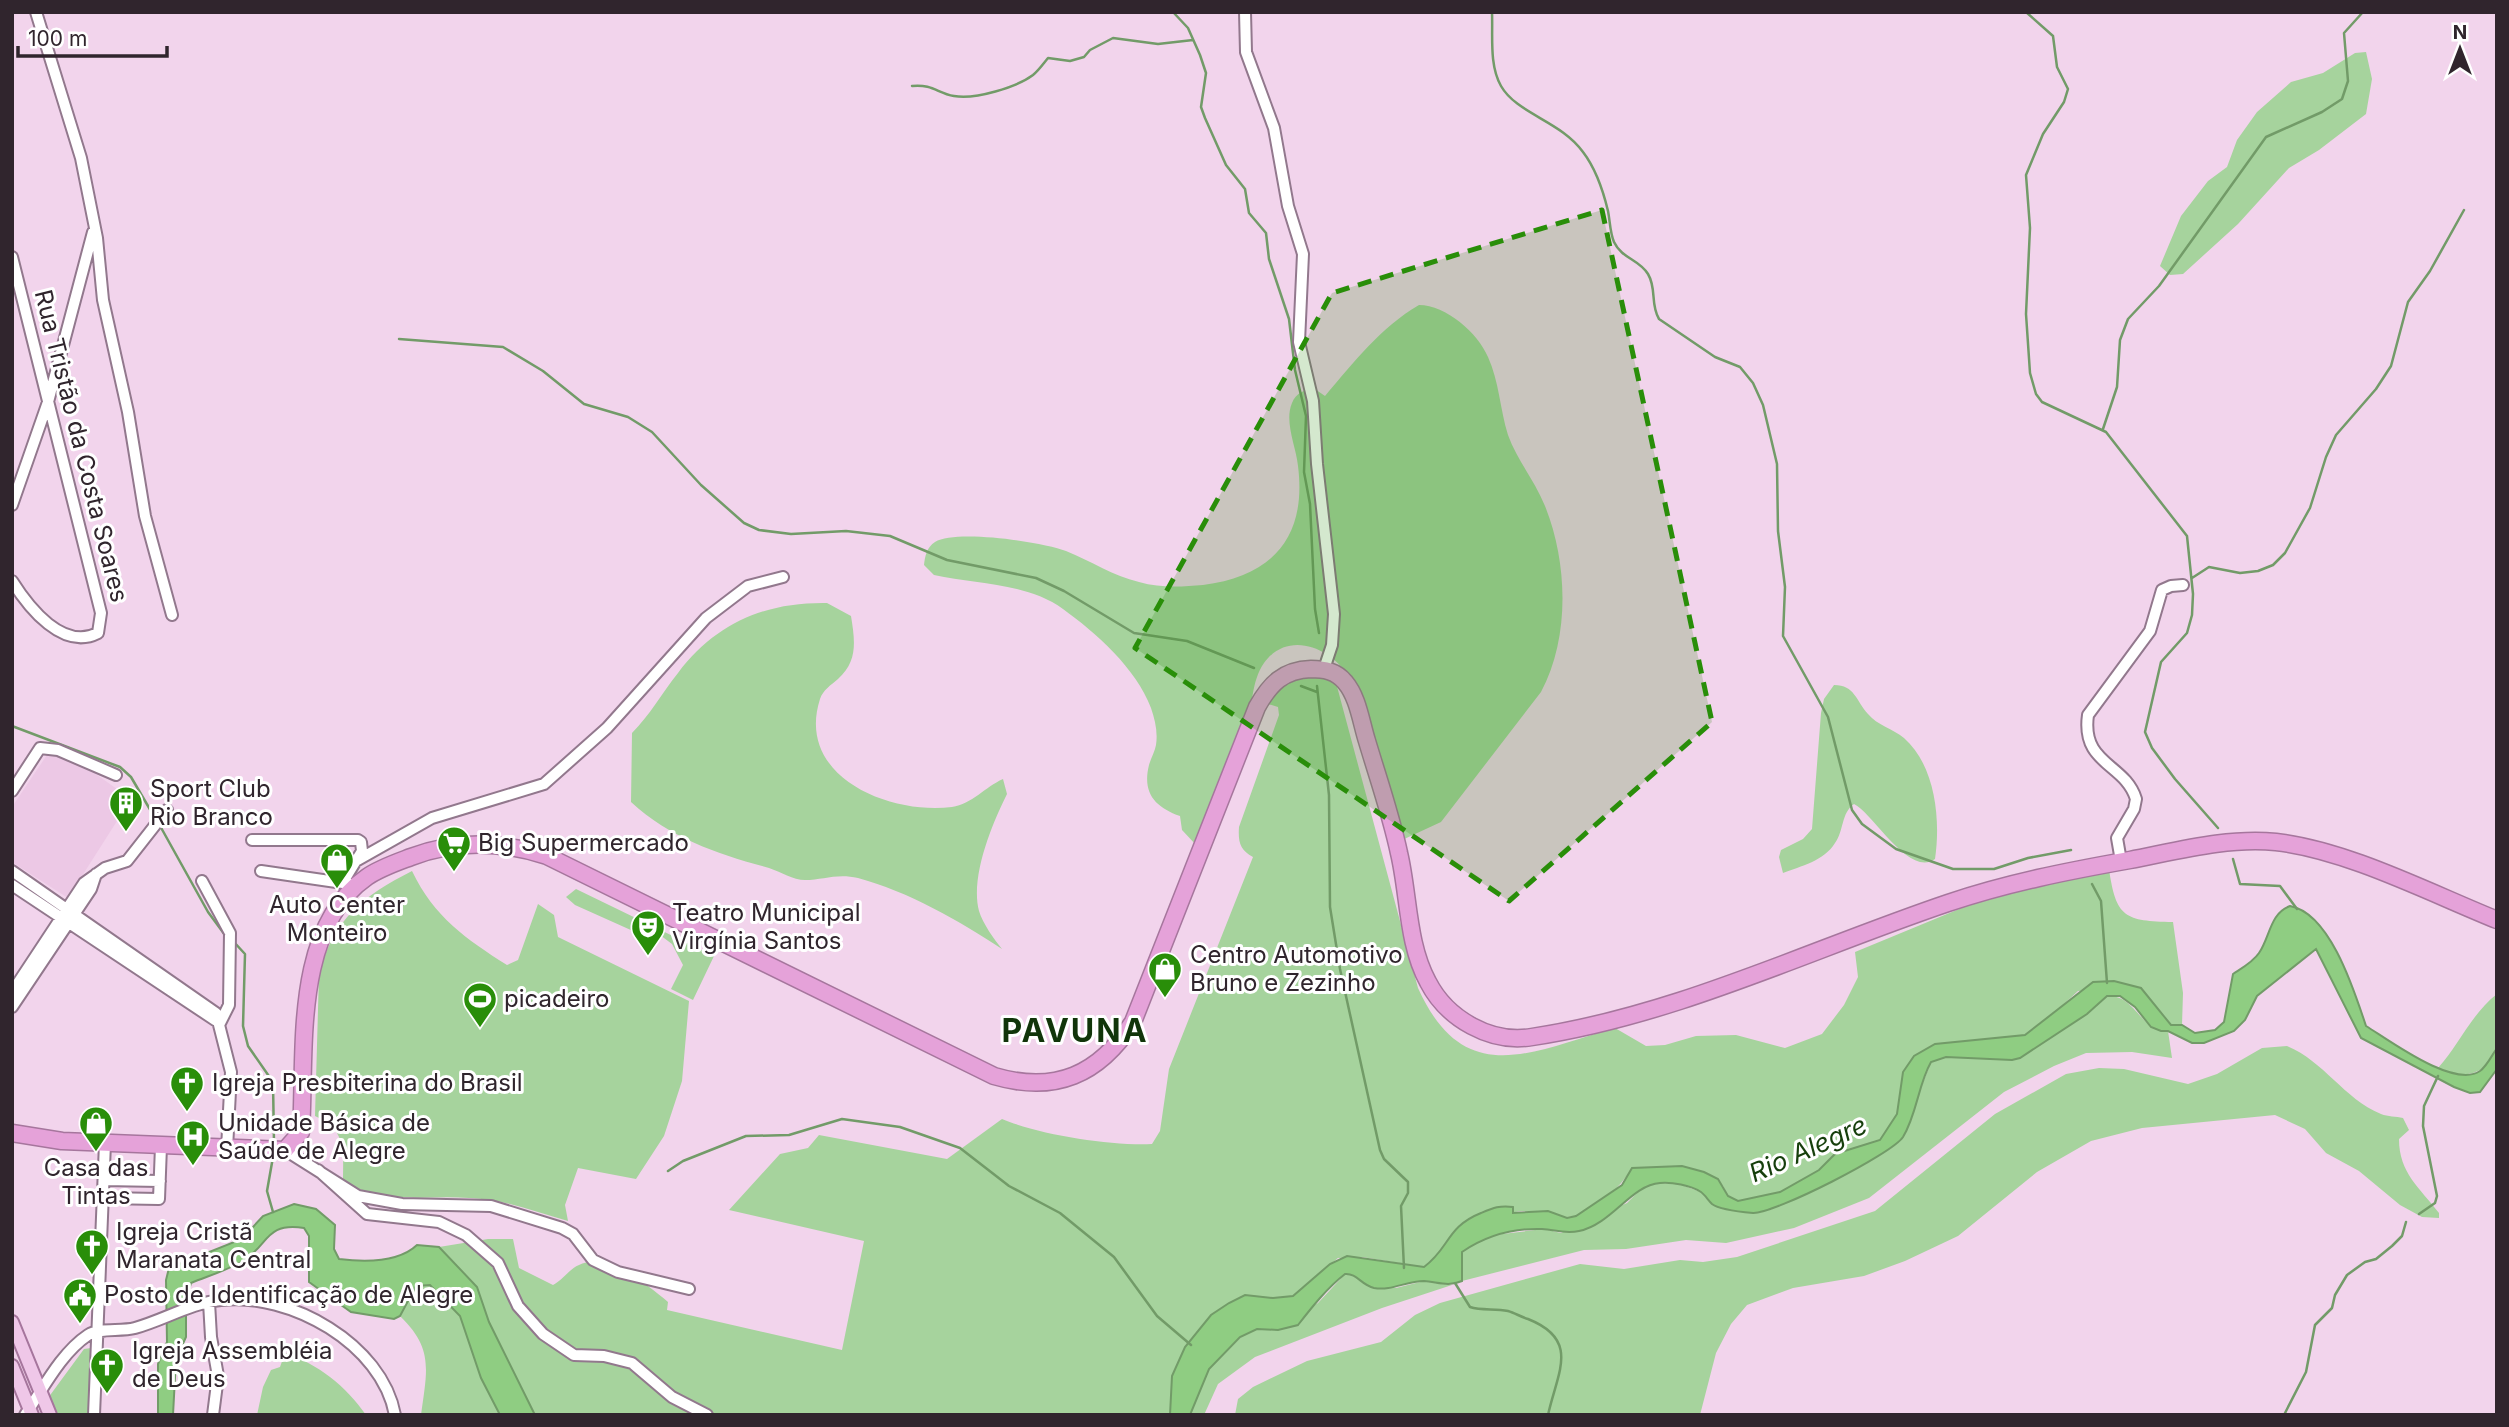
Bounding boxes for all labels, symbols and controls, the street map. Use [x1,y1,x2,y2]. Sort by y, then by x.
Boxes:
scale bar [18,14,166,58]
north arrow [2425,14,2495,84]
text: N [2453,21,2467,44]
text: 100 m [28,26,87,51]
street label: Rua Tristão da Costa Soares [29,287,134,605]
place label: Sport Club Rio Branco [150,774,273,831]
building icon: Sport Club Rio Branco [107,784,145,833]
supermarket icon: Big Supermercado [435,824,473,873]
place label: Big Supermercado [478,828,689,857]
shop icon: Auto Center Monteiro [318,841,356,890]
place label: Auto Center Monteiro [269,890,405,947]
place label: Teatro Municipal Virgínia Santos [672,898,861,955]
theatre icon: Teatro Municipal Virgínia Santos [629,908,667,957]
place label: Centro Automotivo Bruno e Zezinho [1190,940,1403,997]
shop icon: Centro Automotivo Bruno e Zezinho [1146,950,1184,999]
sports icon: picadeiro [461,980,499,1029]
place label: picadeiro [504,984,609,1013]
district label: PAVUNA [1001,1011,1149,1050]
church icon: Igreja Presbiterina do Brasil [168,1064,206,1113]
place label: Igreja Presbiterina do Brasil [212,1068,523,1097]
shop icon: Casa das Tintas [77,1104,115,1153]
place label: Unidade Básica de Saúde de Alegre [218,1108,430,1165]
water label: Rio Alegre [1744,1109,1871,1188]
hospital icon: Unidade Básica de Saúde de Alegre [174,1118,212,1167]
place label: Casa das Tintas [44,1153,148,1210]
place label: Igreja Cristã Maranata Central [116,1217,311,1274]
church icon: Igreja Cristã Maranata Central [73,1227,111,1276]
public building icon: Posto de Identificação de Alegre [61,1276,99,1325]
place label: Posto de Identificação de Alegre [104,1280,473,1309]
place label: Igreja Assembléia de Deus [132,1336,333,1393]
church icon: Igreja Assembléia de Deus [88,1346,126,1395]

